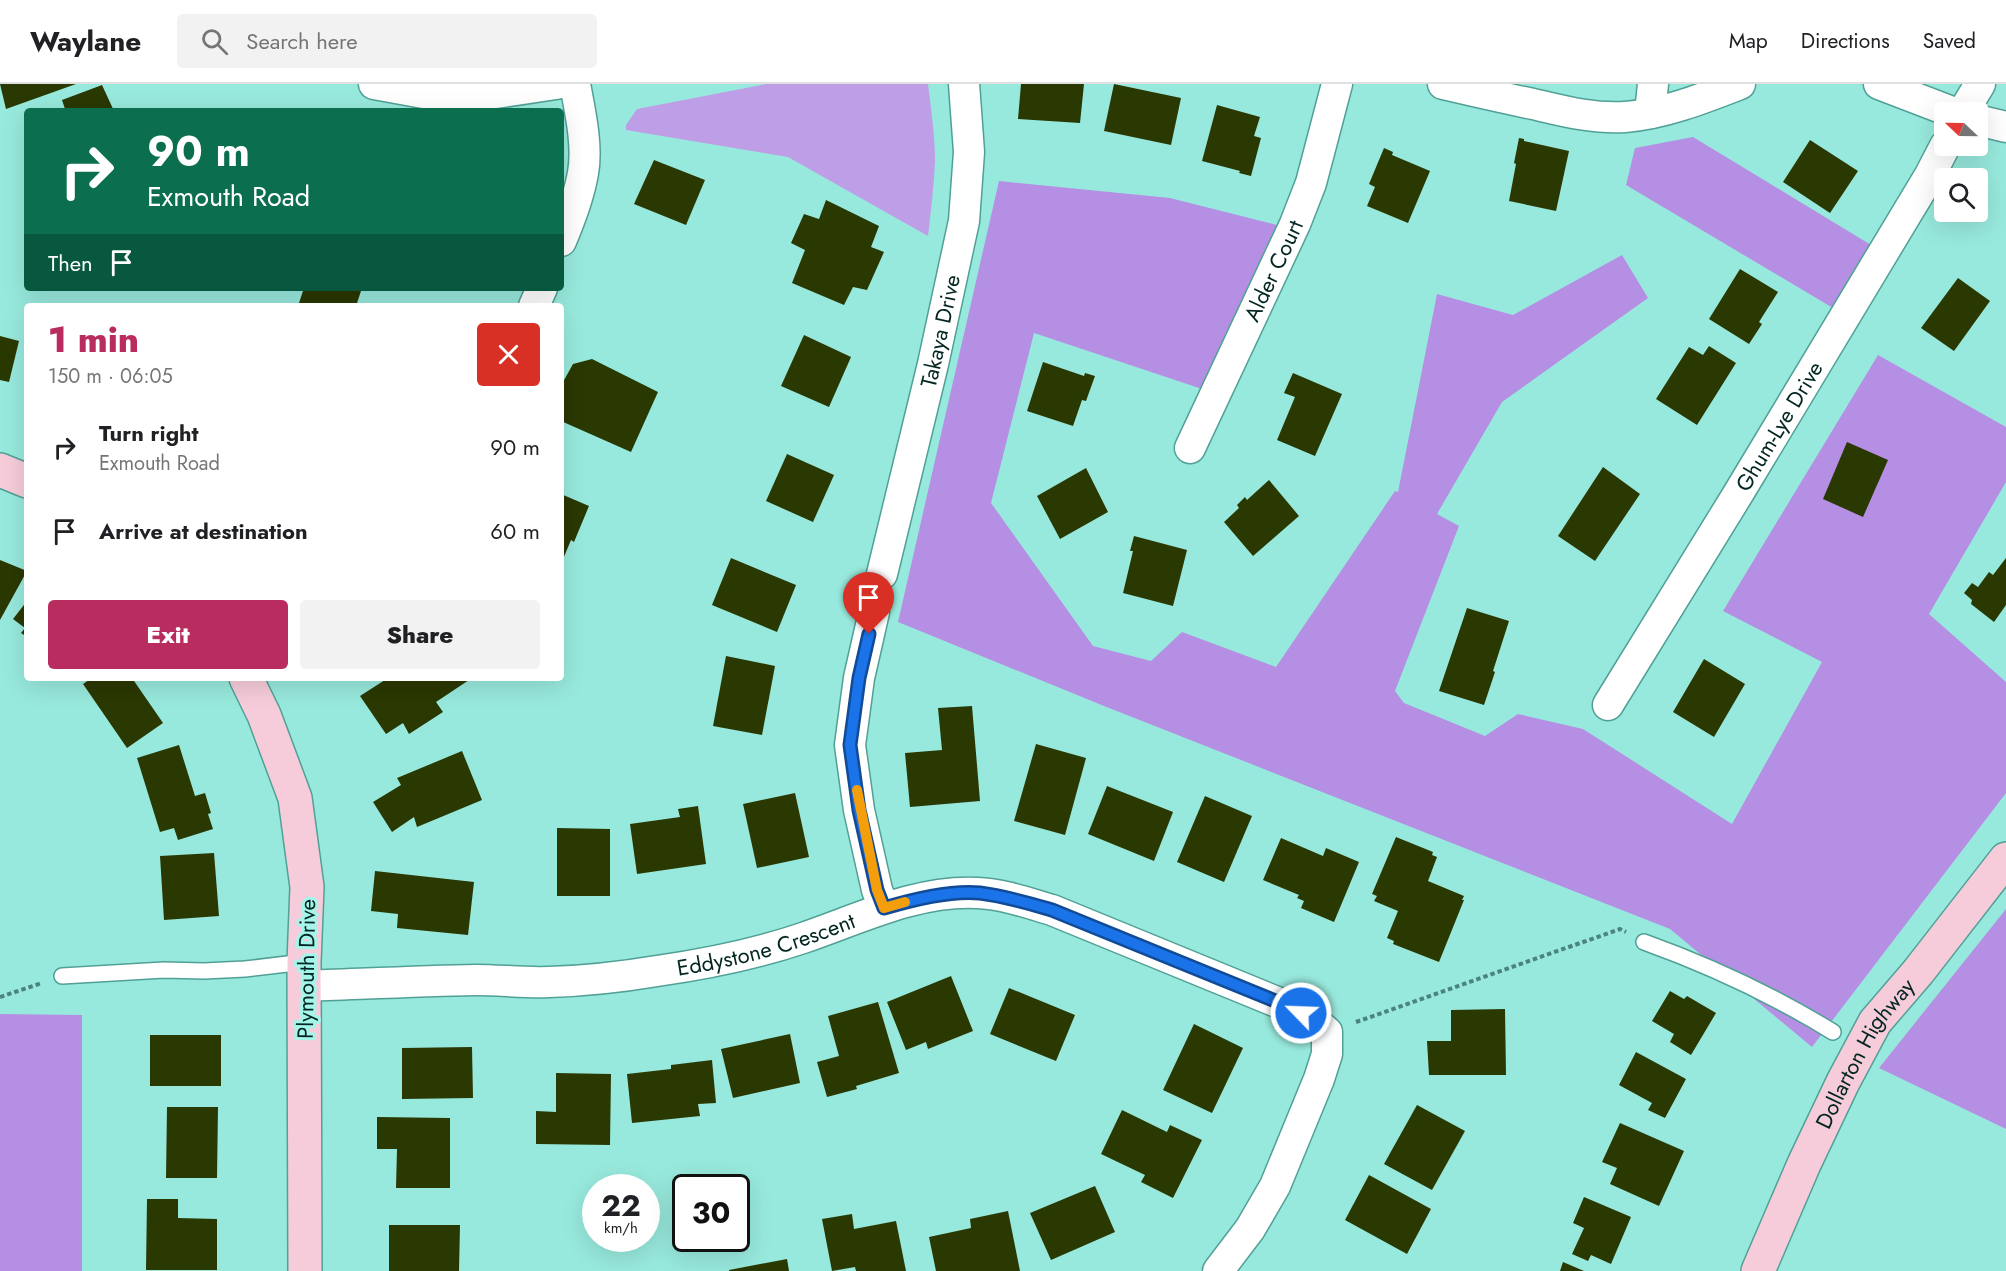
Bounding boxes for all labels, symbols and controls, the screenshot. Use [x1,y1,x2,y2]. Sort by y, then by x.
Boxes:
search box [177,14,597,68]
text: Waylane [30,21,141,62]
icon: search [198,25,231,58]
text: Search here [246,25,358,57]
text: Map [1729,26,1768,56]
text: Directions [1801,26,1890,56]
text: Saved [1923,26,1976,56]
north arrow [1934,102,1988,156]
map controls [1934,102,1988,222]
text: 90 m [147,121,250,182]
icon: right [48,132,126,210]
button: search [1934,168,1988,222]
text: Exmouth Road [147,177,310,216]
street label: Alder Court [1236,215,1311,327]
icon: arrive [105,246,138,279]
text: Then [48,247,93,279]
street label: Takaya Drive [912,271,968,391]
text: 1 min [48,313,139,365]
button: close [477,323,540,386]
street label: Ghum-Lye Drive [1727,355,1830,497]
text: 150 m · 06:05 [48,362,173,391]
text: Turn right [99,417,199,449]
icon: right [48,431,81,464]
text: 90 m [490,431,540,463]
text: Exmouth Road [99,449,220,478]
icon: arrive [48,515,81,548]
text: Arrive at destination [99,515,308,547]
text: 60 m [490,515,540,547]
pin [843,572,894,634]
icon: arrive [852,581,885,614]
button: Exit [48,600,288,669]
button: Share [300,600,540,669]
street label: Plymouth Drive [289,899,323,1039]
street label: Eddystone Crescent [674,904,860,984]
street label: Dollarton Highway [1807,971,1922,1134]
position arrow [1269,981,1333,1045]
speed limit sign: 30 [672,1174,750,1252]
text: 22 [601,1184,641,1227]
text: km/h [604,1217,638,1239]

